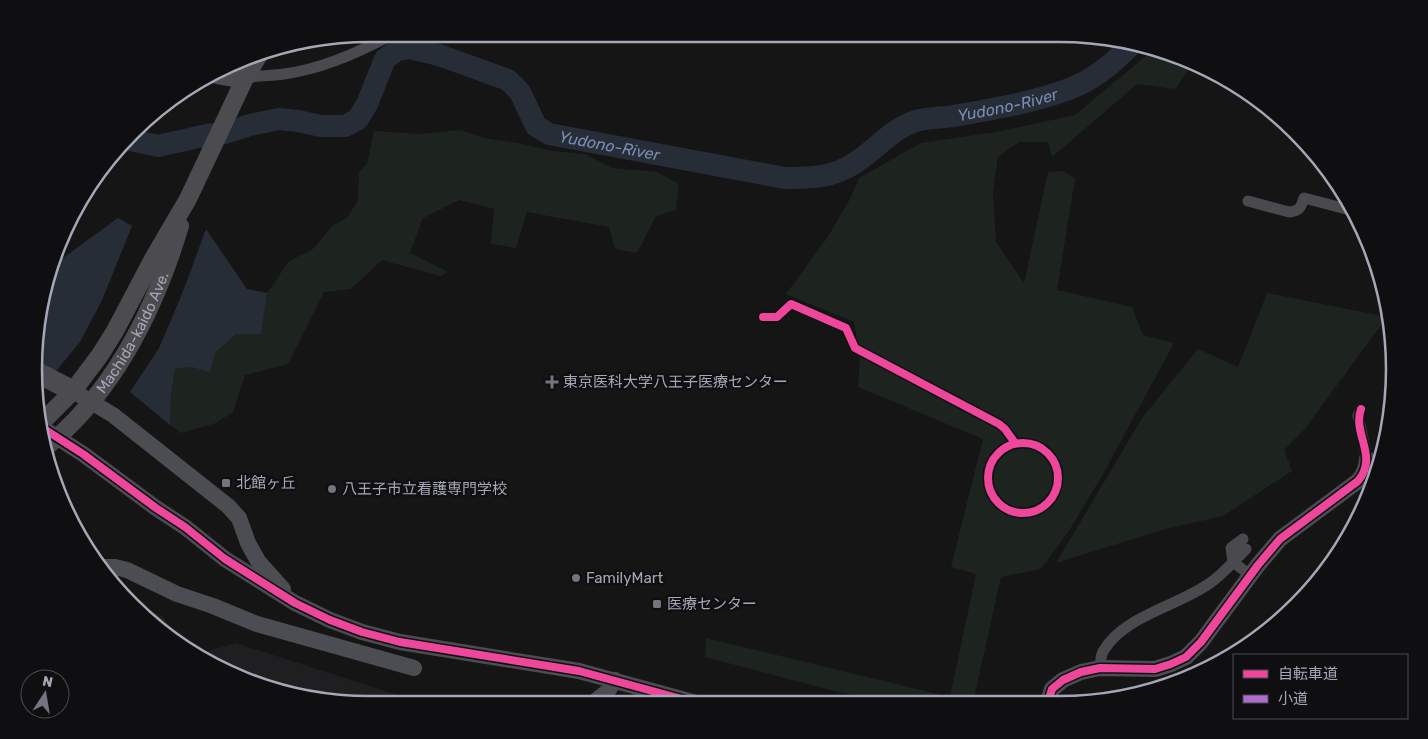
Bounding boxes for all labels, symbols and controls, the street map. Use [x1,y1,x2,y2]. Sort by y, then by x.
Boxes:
water label: Yudono-River [956,84,1061,125]
water label: Yudono-River [558,127,662,165]
street label: Machida-kaido Ave. [93,269,173,397]
place label: 東京医科大学八王子医療センター [563,373,788,391]
marker: 東京医科大学八王子医療センター [545,375,559,389]
place label: 北館ヶ丘 [236,474,296,492]
marker: 北館ヶ丘 [220,477,232,489]
place label: 八王子市立看護専門学校 [342,480,507,498]
marker: 八王子市立看護専門学校 [326,483,338,495]
place label: FamilyMart [586,569,663,587]
marker: FamilyMart [570,572,582,584]
place label: 医療センター [667,595,757,613]
marker: 医療センター [651,598,663,610]
legend [1233,654,1408,719]
text: 自転車道 [1278,665,1338,683]
north arrow [20,669,70,719]
text: N [41,672,54,691]
text: 小道 [1278,690,1308,708]

